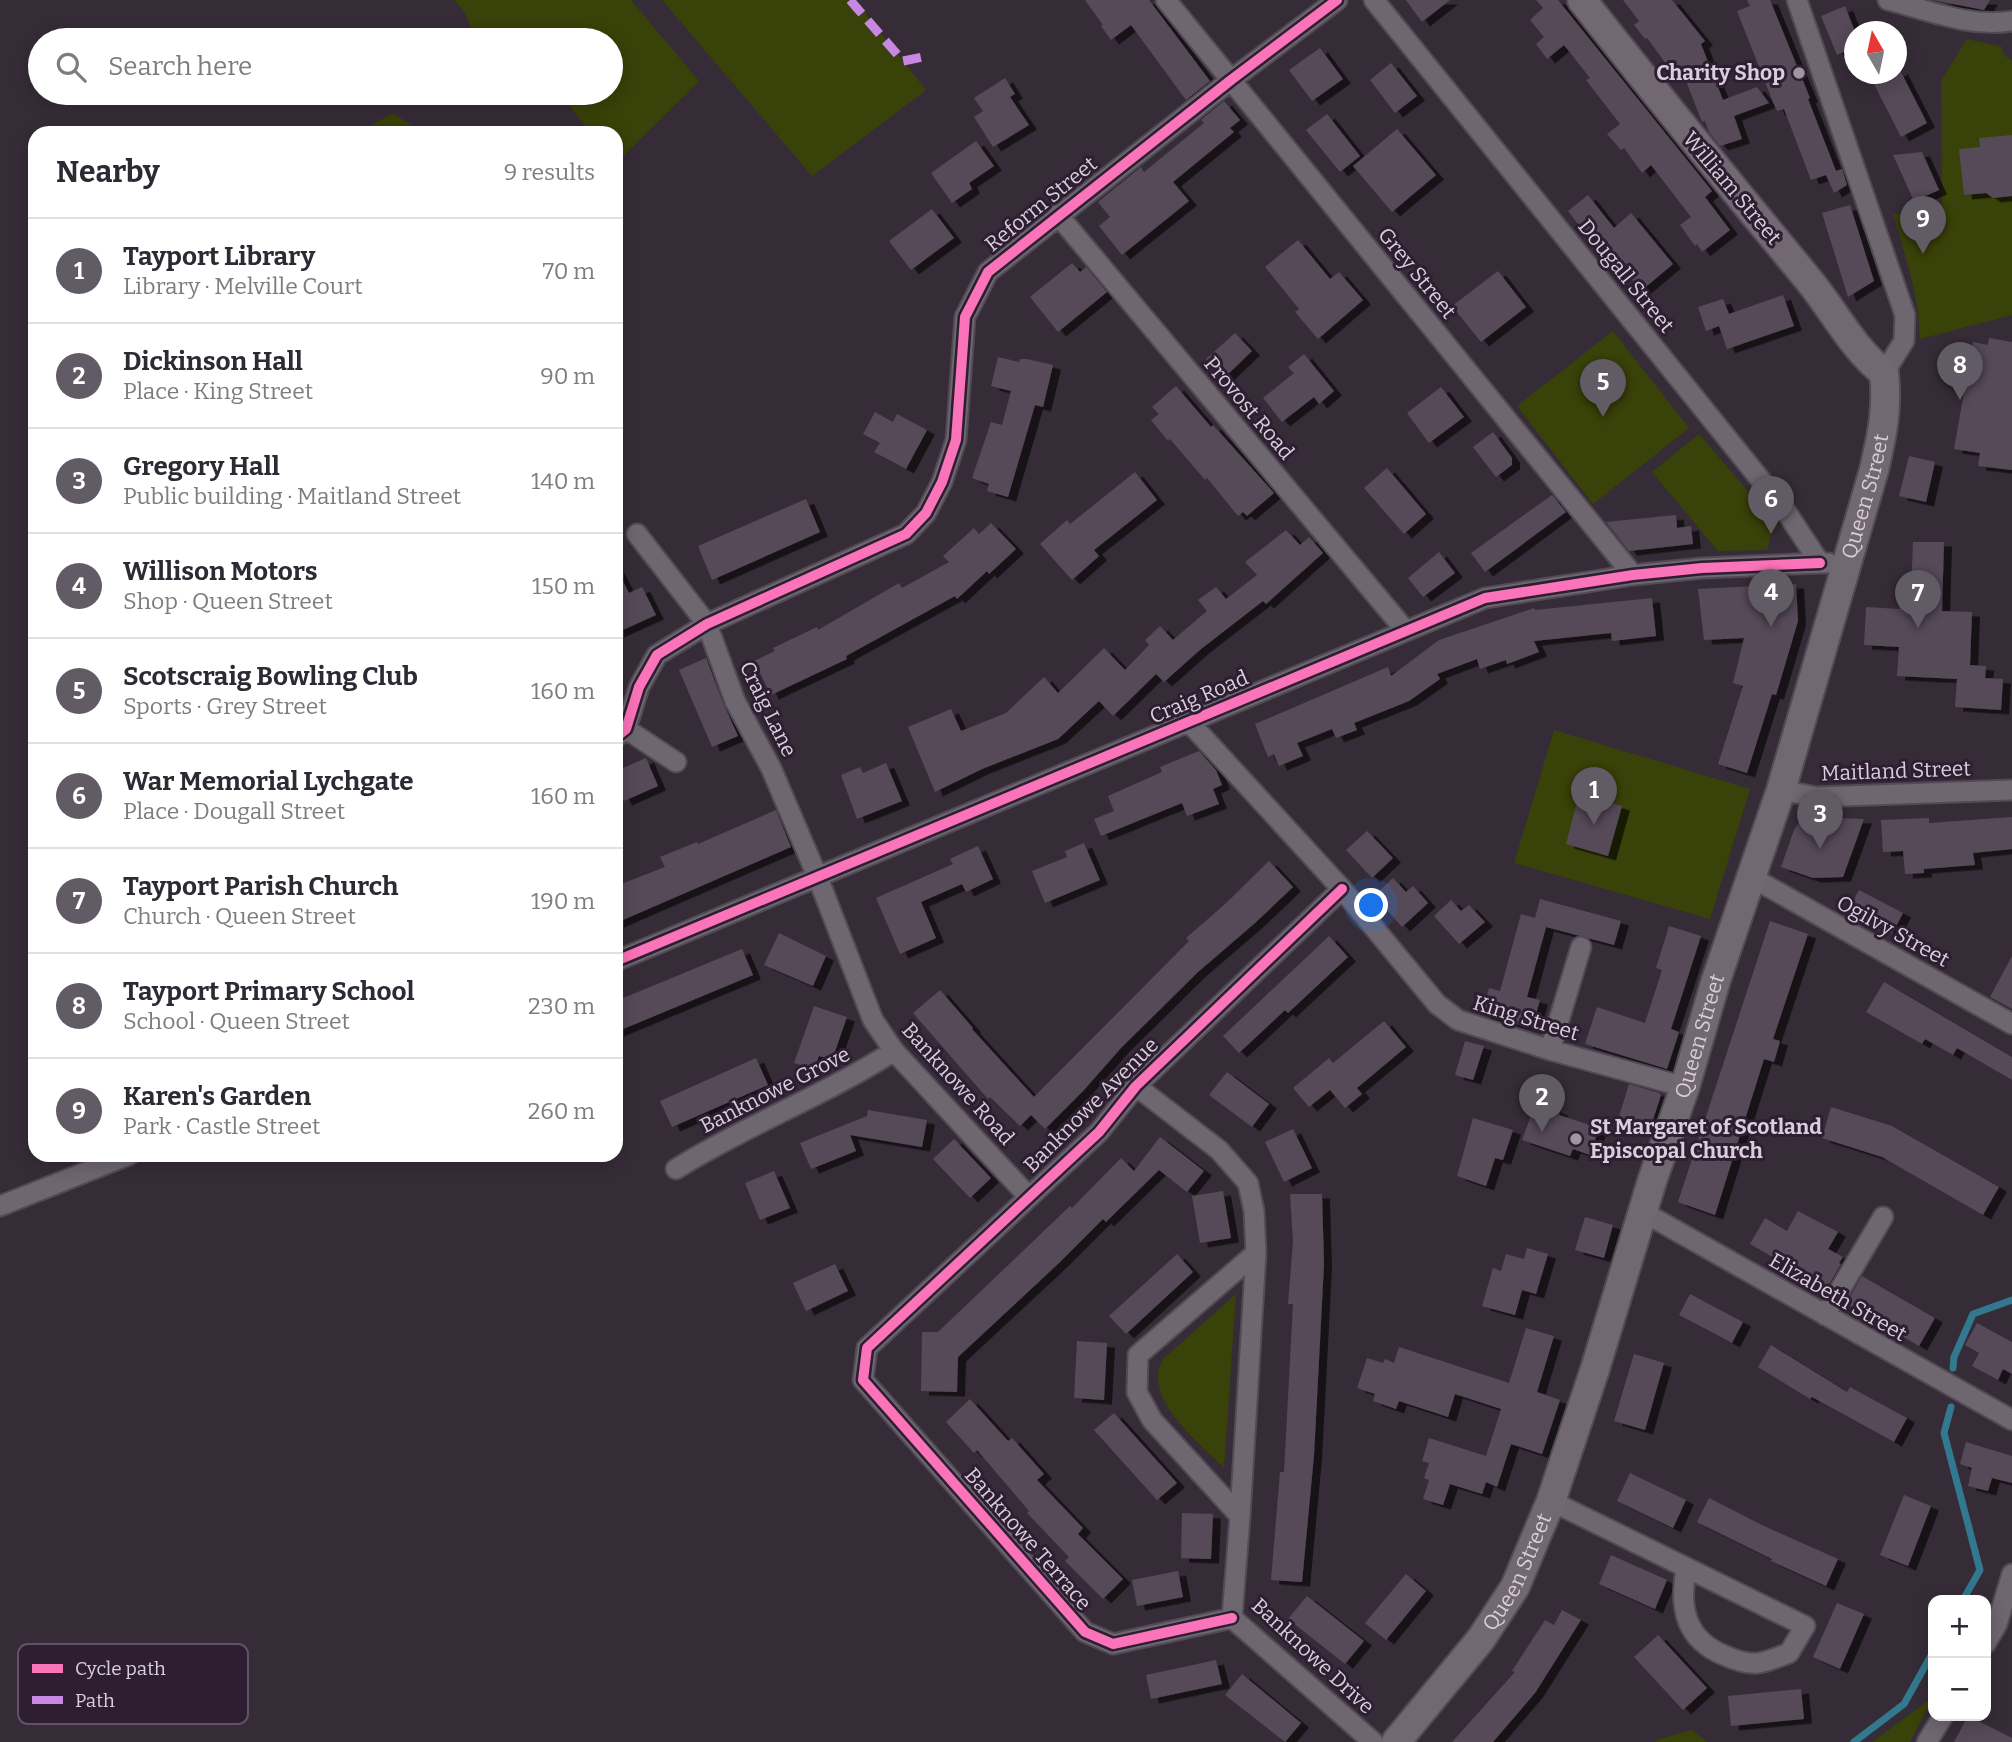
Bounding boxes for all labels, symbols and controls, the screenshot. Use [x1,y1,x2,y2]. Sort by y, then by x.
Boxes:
north arrow [1844,21,1907,84]
search box [28,28,623,105]
icon: search [52,48,90,86]
text: Search here [108,51,252,82]
place label: Charity Shop [1656,60,1785,86]
marker: Charity Shop [1791,65,1807,81]
street label: William Street [1677,126,1787,250]
street label: Reform Street [980,151,1103,257]
text: Nearby [56,154,160,190]
text: 9 results [504,158,595,186]
pin: 9 [1900,196,1946,254]
street label: Dougall Street [1572,214,1680,338]
street label: Grey Street [1372,222,1462,324]
text: Tayport Library [123,241,315,272]
text: 1 [74,257,84,285]
text: 70 m [543,257,595,285]
text: Library · Melville Court [123,272,363,300]
pin: 8 [1937,342,1983,400]
text: Dickinson Hall [123,346,303,377]
street label: Provost Road [1198,351,1300,465]
pin: 5 [1580,359,1626,417]
text: 2 [73,362,85,390]
text: 90 m [540,362,595,390]
text: Place · King Street [123,377,313,405]
street label: Queen Street [1836,431,1895,562]
text: Gregory Hall [123,451,280,482]
text: 3 [72,467,86,495]
text: 140 m [531,467,595,495]
pin: 6 [1748,476,1794,534]
text: Public building · Maitland Street [123,482,461,510]
text: Willison Motors [123,556,318,587]
pin: 4 [1748,569,1794,627]
pin: 7 [1895,570,1941,628]
text: 4 [72,572,86,600]
text: 150 m [532,572,595,600]
text: Shop · Queen Street [123,587,333,615]
street label: Craig Lane [734,657,802,761]
text: Scotscraig Bowling Club [123,661,418,692]
street label: Craig Road [1146,665,1252,729]
text: 5 [73,677,85,705]
text: 160 m [531,677,595,705]
text: Sports · Grey Street [123,692,327,720]
street label: Maitland Street [1821,755,1972,787]
text: War Memorial Lychgate [123,766,414,797]
pin: 1 [1571,767,1617,825]
text: 6 [72,782,86,810]
text: 160 m [531,782,595,810]
pin: 3 [1797,791,1843,849]
text: Place · Dougall Street [123,797,345,825]
text: Tayport Parish Church [123,871,399,902]
text: 7 [73,887,85,915]
text: 190 m [531,887,595,915]
your location [1354,888,1388,922]
street label: Ogilvy Street [1832,889,1954,973]
text: Church · Queen Street [123,902,356,930]
street label: Queen Street [1669,970,1730,1102]
text: Tayport Primary School [123,976,415,1007]
street label: King Street [1470,990,1582,1047]
text: 8 [72,992,86,1020]
text: 230 m [528,992,595,1020]
text: School · Queen Street [123,1007,350,1035]
street label: Banknowe Road [896,1017,1020,1151]
street label: Banknowe Avenue [1018,1032,1164,1178]
street label: Banknowe Grove [696,1041,854,1139]
pin: 2 [1519,1074,1565,1132]
text: Karen's Garden [123,1081,311,1112]
text: 9 [72,1097,86,1125]
text: 260 m [528,1097,595,1125]
text: Park · Castle Street [123,1112,320,1140]
place label: St Margaret of Scotland Episcopal Church [1590,1114,1822,1164]
marker: St Margaret of Scotland Episcopal Church [1568,1131,1584,1147]
street label: Elizabeth Street [1765,1247,1912,1347]
street label: Banknowe Terrace [959,1462,1097,1616]
street label: Queen Street [1477,1509,1557,1636]
street label: Banknowe Drive [1246,1593,1380,1719]
map controls [1928,1595,1991,1721]
button: + [1928,1595,1991,1658]
legend [18,1644,248,1724]
text: Cycle path [75,1657,166,1680]
button: − [1928,1658,1991,1721]
text: Path [75,1689,115,1712]

